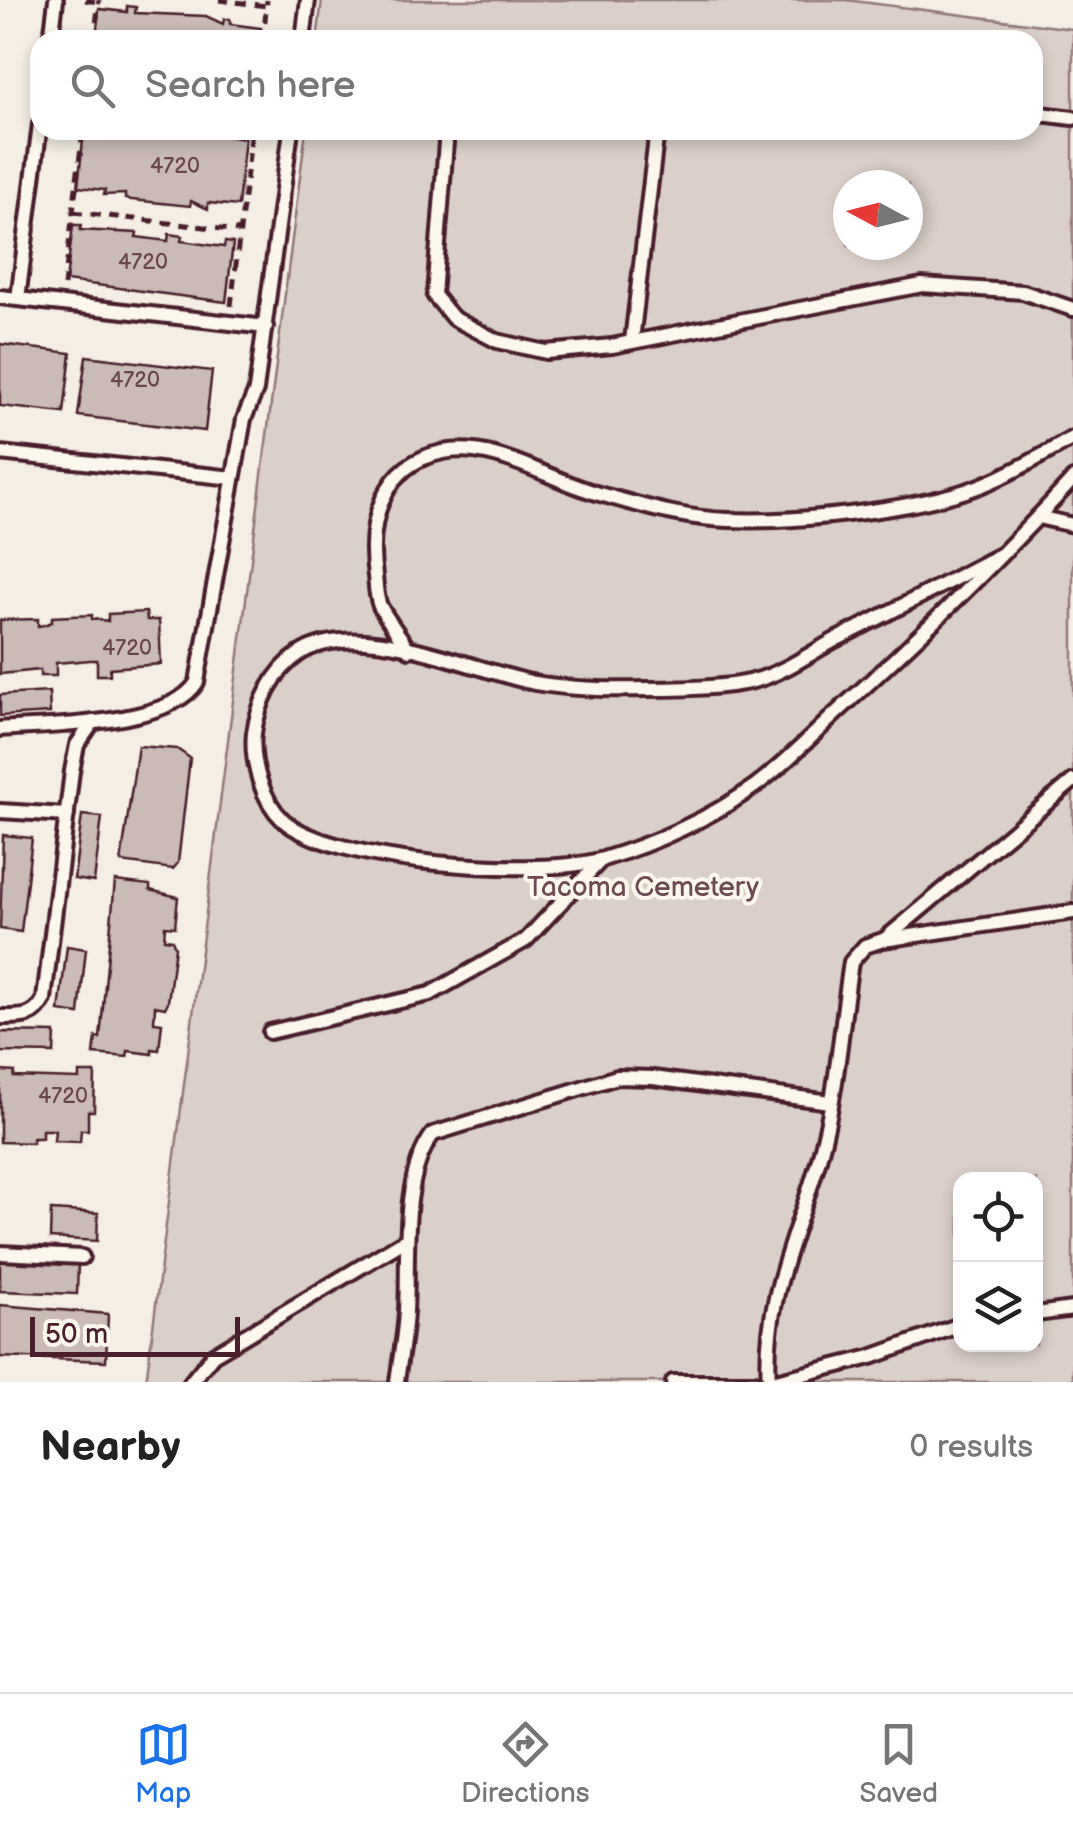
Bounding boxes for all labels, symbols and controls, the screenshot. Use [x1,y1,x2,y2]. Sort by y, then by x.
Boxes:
search box [30,30,1043,140]
icon: search [65,58,120,113]
text: Search here [145,63,356,108]
house number: 4720 [150,153,200,180]
north arrow [833,170,923,260]
house number: 4720 [118,249,168,276]
house number: 4720 [110,367,160,394]
house number: 4720 [102,635,152,662]
park label: Tacoma Cemetery [527,871,759,904]
house number: 4720 [38,1083,88,1110]
map controls [953,1172,1043,1352]
button: locate [953,1172,1043,1262]
button: layers [953,1262,1043,1352]
scale bar [30,1312,240,1356]
text: 50 m [45,1318,108,1351]
text: Nearby [40,1422,180,1473]
text: 0 results [910,1428,1033,1467]
tab: Map [135,1717,191,1810]
tab: Directions [461,1717,590,1810]
tab: Saved [860,1717,938,1810]

